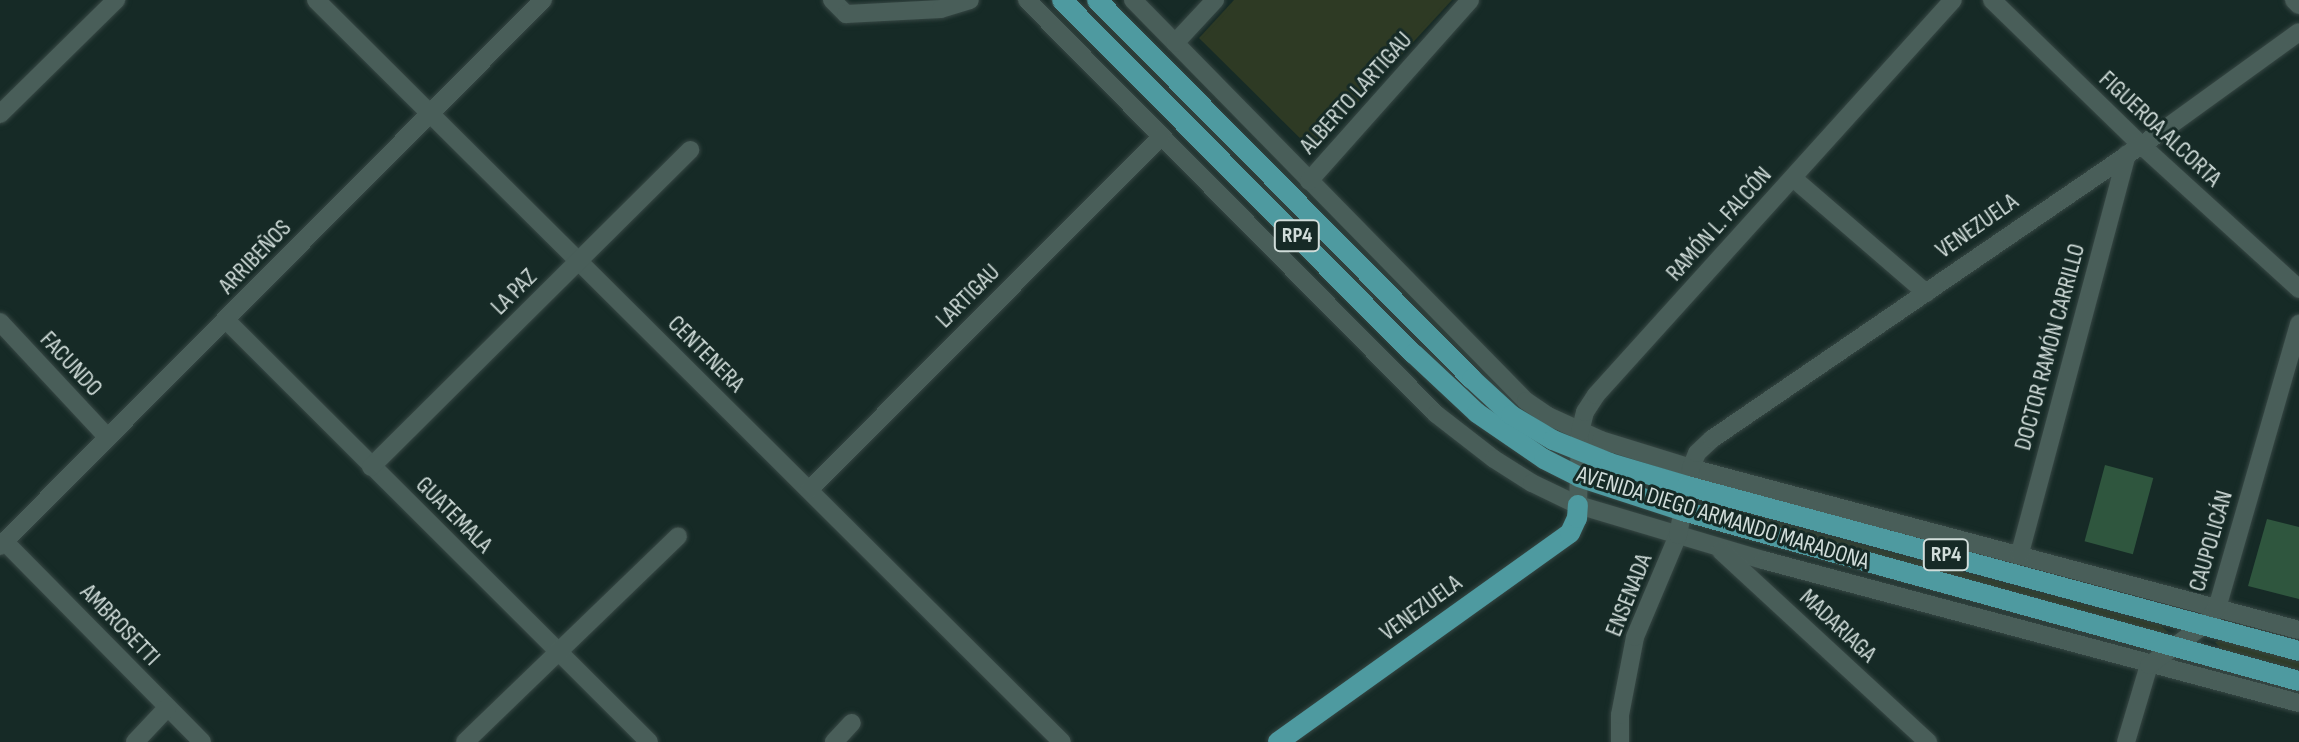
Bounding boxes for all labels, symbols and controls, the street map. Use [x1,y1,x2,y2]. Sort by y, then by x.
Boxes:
street label: ALBERTO LARTIGAU [1294,26,1418,160]
street label: FIGUEROA ALCORTA [2093,65,2227,193]
street label: RAMÓN L. FALCÓN [1660,161,1778,287]
street label: VENEZUELA [1930,187,2024,265]
street label: ARRIBEÑOS [213,214,297,300]
road number: RP4 [1273,218,1321,254]
street label: DOCTOR RAMÓN CARRILLO [2009,241,2091,453]
street label: LARTIGAU [930,258,1006,334]
street label: LA PAZ [485,263,543,321]
street label: CENTENERA [662,310,750,398]
street label: FACUNDO [34,325,108,403]
street label: AVENIDA DIEGO ARMANDO MARADONA [1573,460,1873,576]
street label: GUATEMALA [410,471,498,559]
street label: CAUPOLICÁN [2183,487,2239,595]
road number: RP4 [1922,537,1970,573]
street label: ENSENADA [1599,549,1659,641]
street label: VENEZUELA [1375,569,1467,647]
street label: AMBROSETTI [74,578,166,672]
street label: MADARIAGA [1794,583,1882,669]

